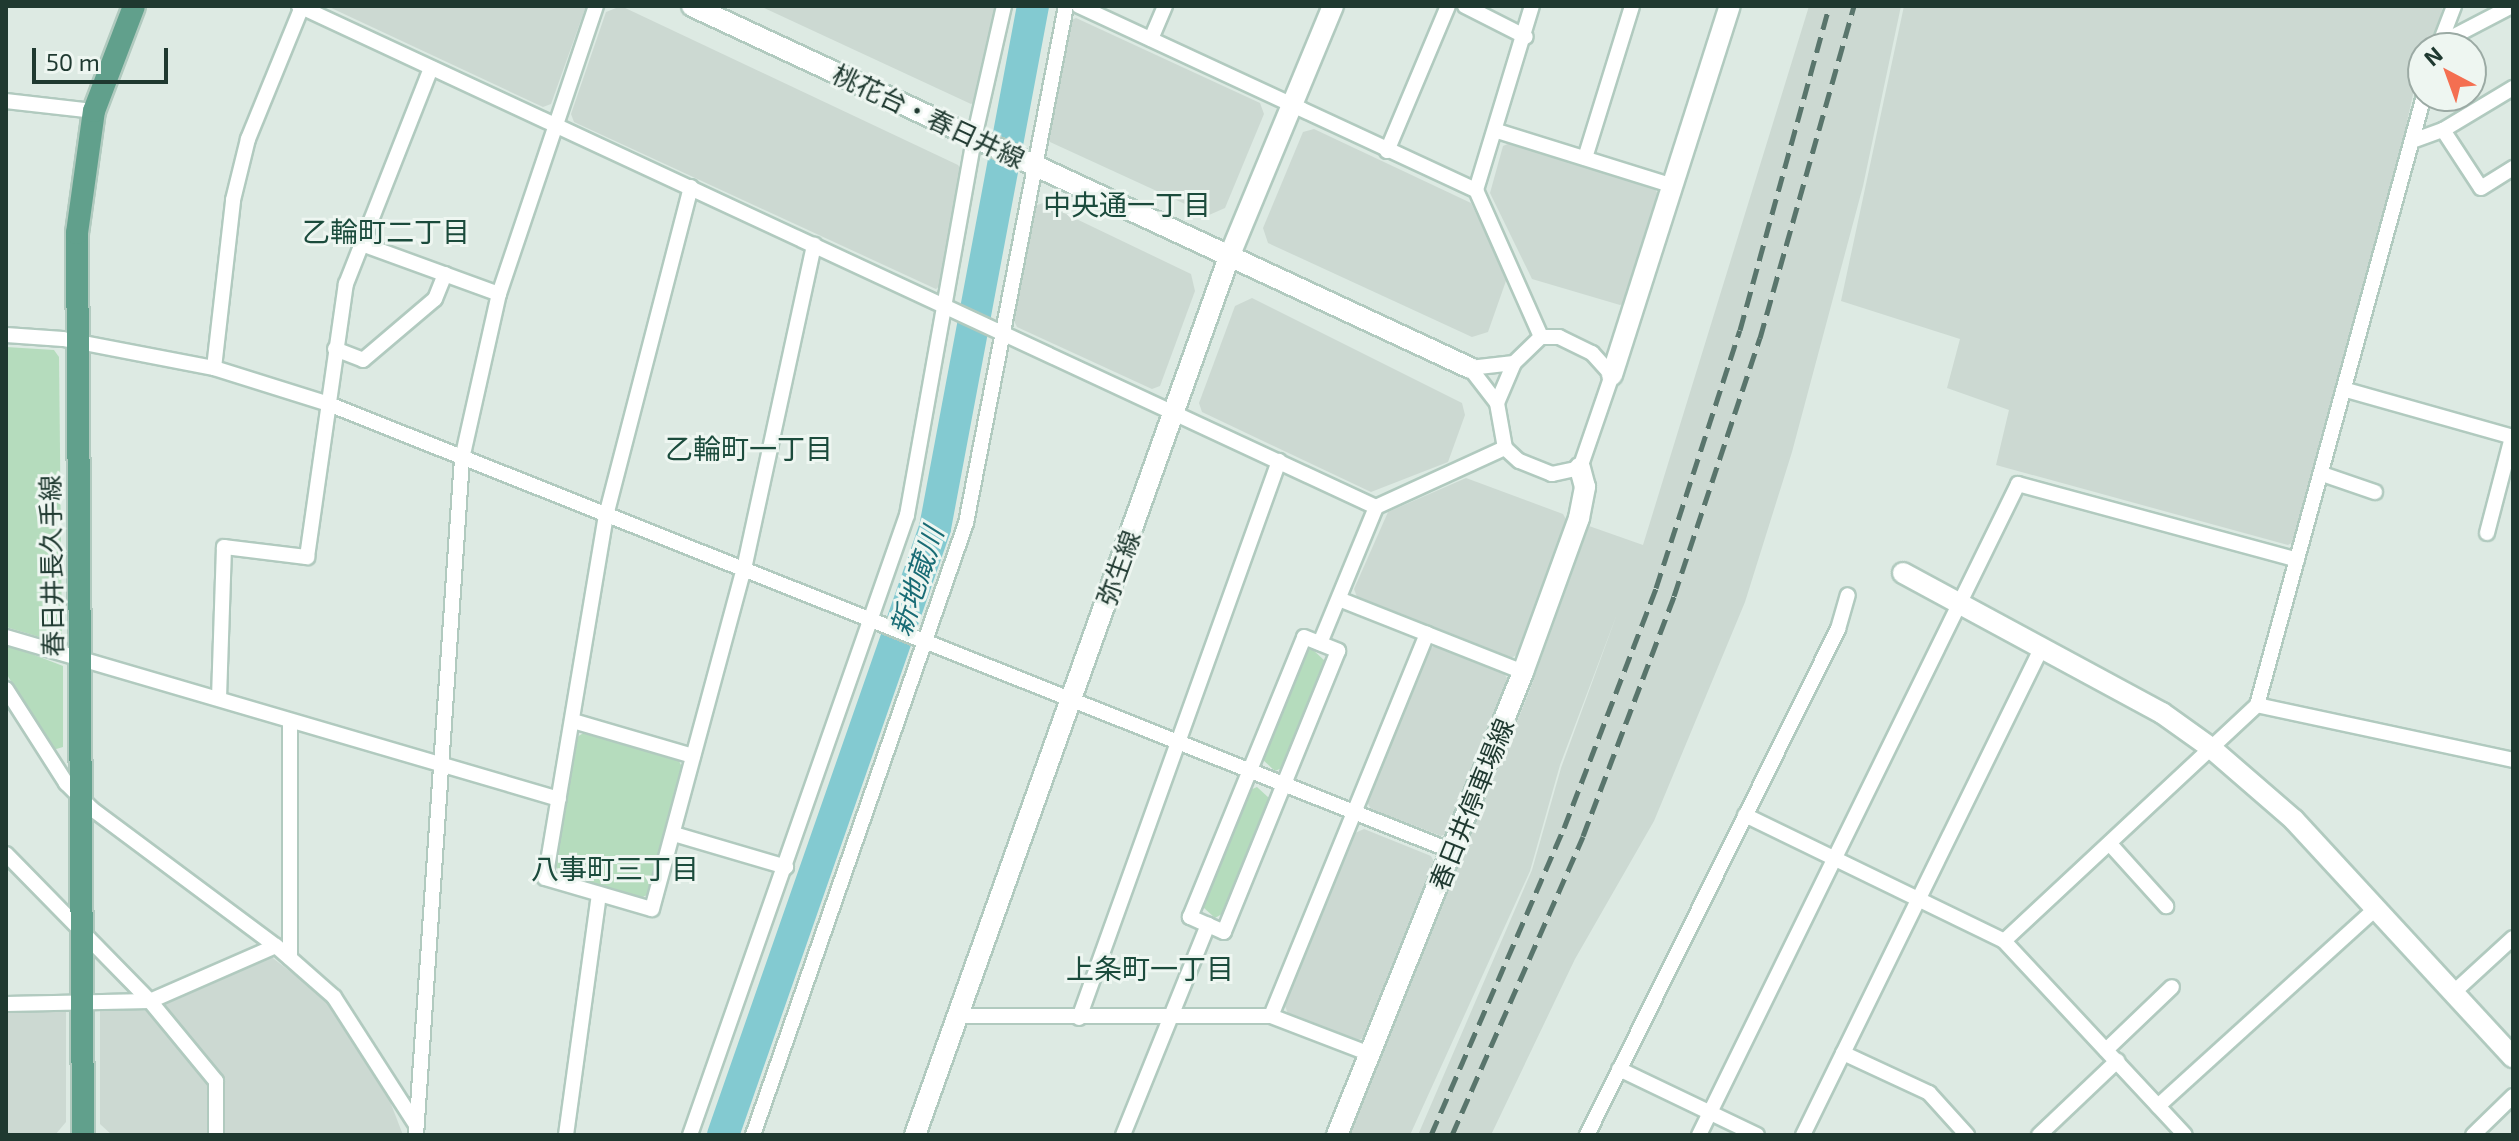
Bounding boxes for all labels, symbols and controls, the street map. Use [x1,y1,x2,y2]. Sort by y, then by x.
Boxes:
scale bar [36,32,172,82]
north arrow [2407,32,2487,112]
text: N [2418,40,2447,70]
text: 50 m [46,47,100,76]
street label: 桃花台・春日井線 [828,58,1030,174]
district label: 中央通一丁目 [1043,187,1211,221]
district label: 乙輪町二丁目 [302,214,470,248]
district label: 乙輪町一丁目 [665,431,833,465]
street label: 春日井長久手線 [34,475,68,657]
water label: 新地蔵川 [883,523,949,639]
street label: 弥生線 [1090,526,1146,610]
street label: 春日井停車場線 [1422,714,1520,894]
district label: 八事町三丁目 [531,851,699,885]
district label: 上条町一丁目 [1066,951,1234,985]

